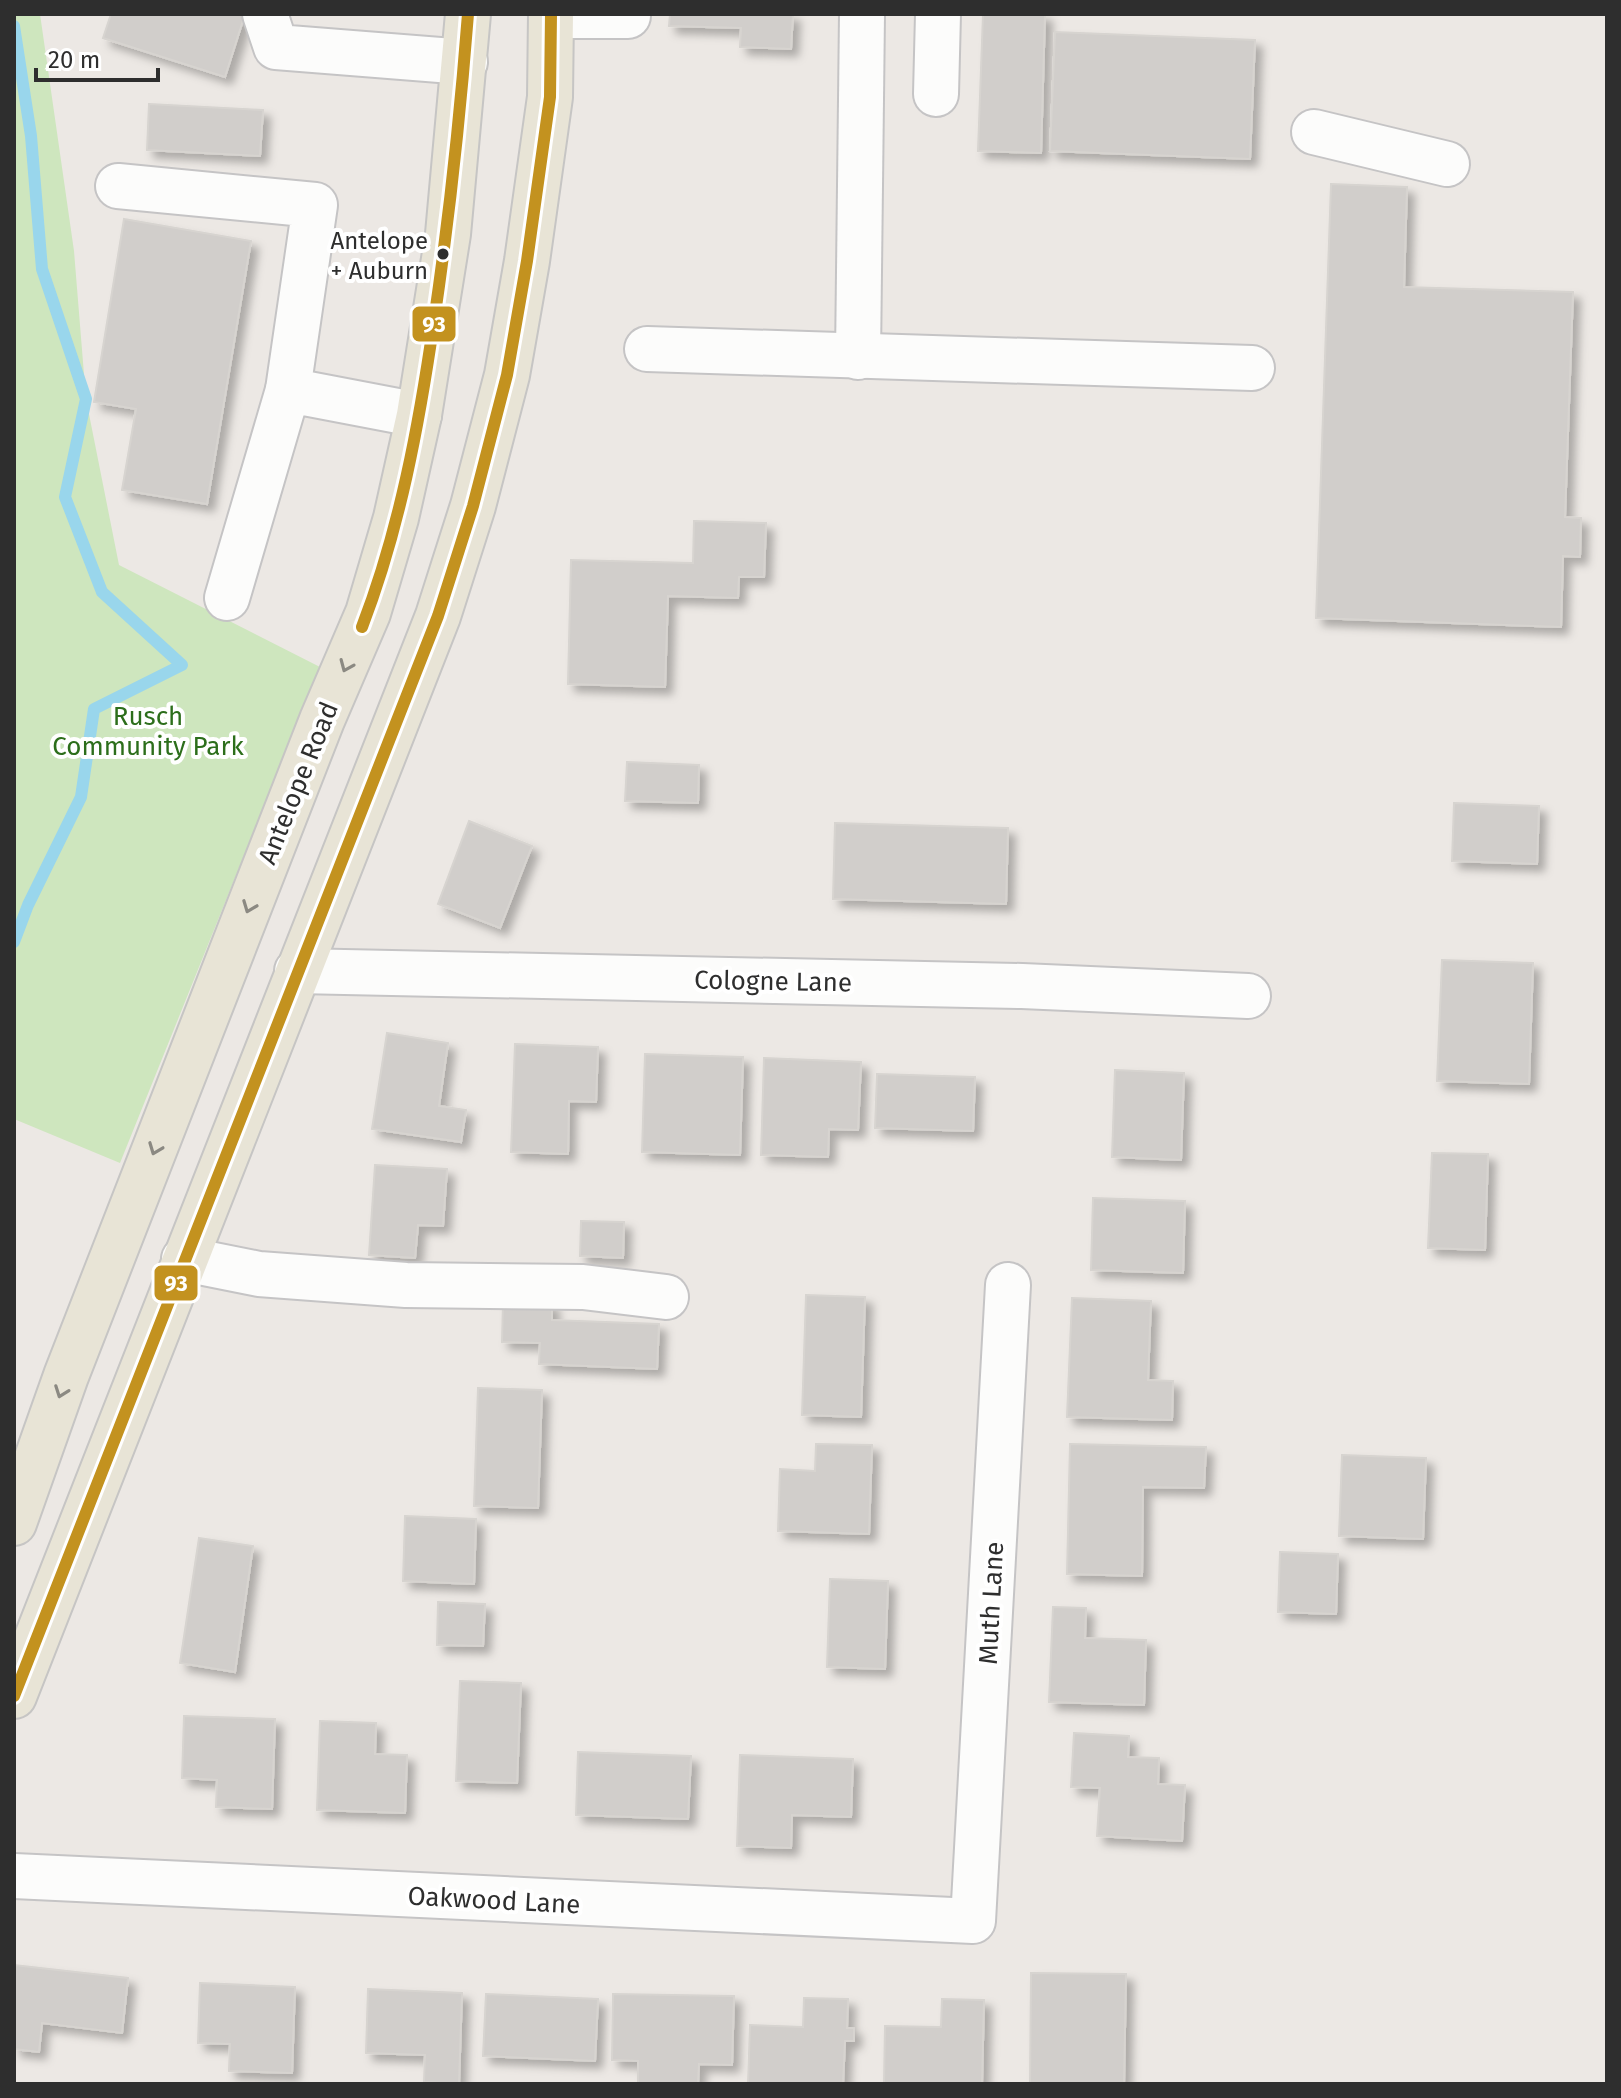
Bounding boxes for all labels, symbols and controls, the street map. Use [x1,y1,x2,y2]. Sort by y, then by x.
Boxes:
scale bar [36,32,158,82]
text: 20 m [48,46,100,74]
place label: Antelope + Auburn [330,227,428,285]
marker: Antelope + Auburn [435,246,451,262]
line badge: 93 [411,305,457,343]
text: 93 [422,311,446,338]
one-way arrow [339,657,355,672]
street label: Antelope Road [252,697,345,869]
park label: Rusch Community Park [52,701,244,762]
one-way arrow [243,899,259,913]
street label: Cologne Lane [694,965,852,998]
one-way arrow [148,1141,165,1155]
line badge: 93 [153,1264,199,1302]
text: 93 [164,1270,188,1297]
one-way arrow [54,1384,70,1398]
street label: Muth Lane [973,1541,1010,1665]
street label: Oakwood Lane [407,1880,581,1921]

